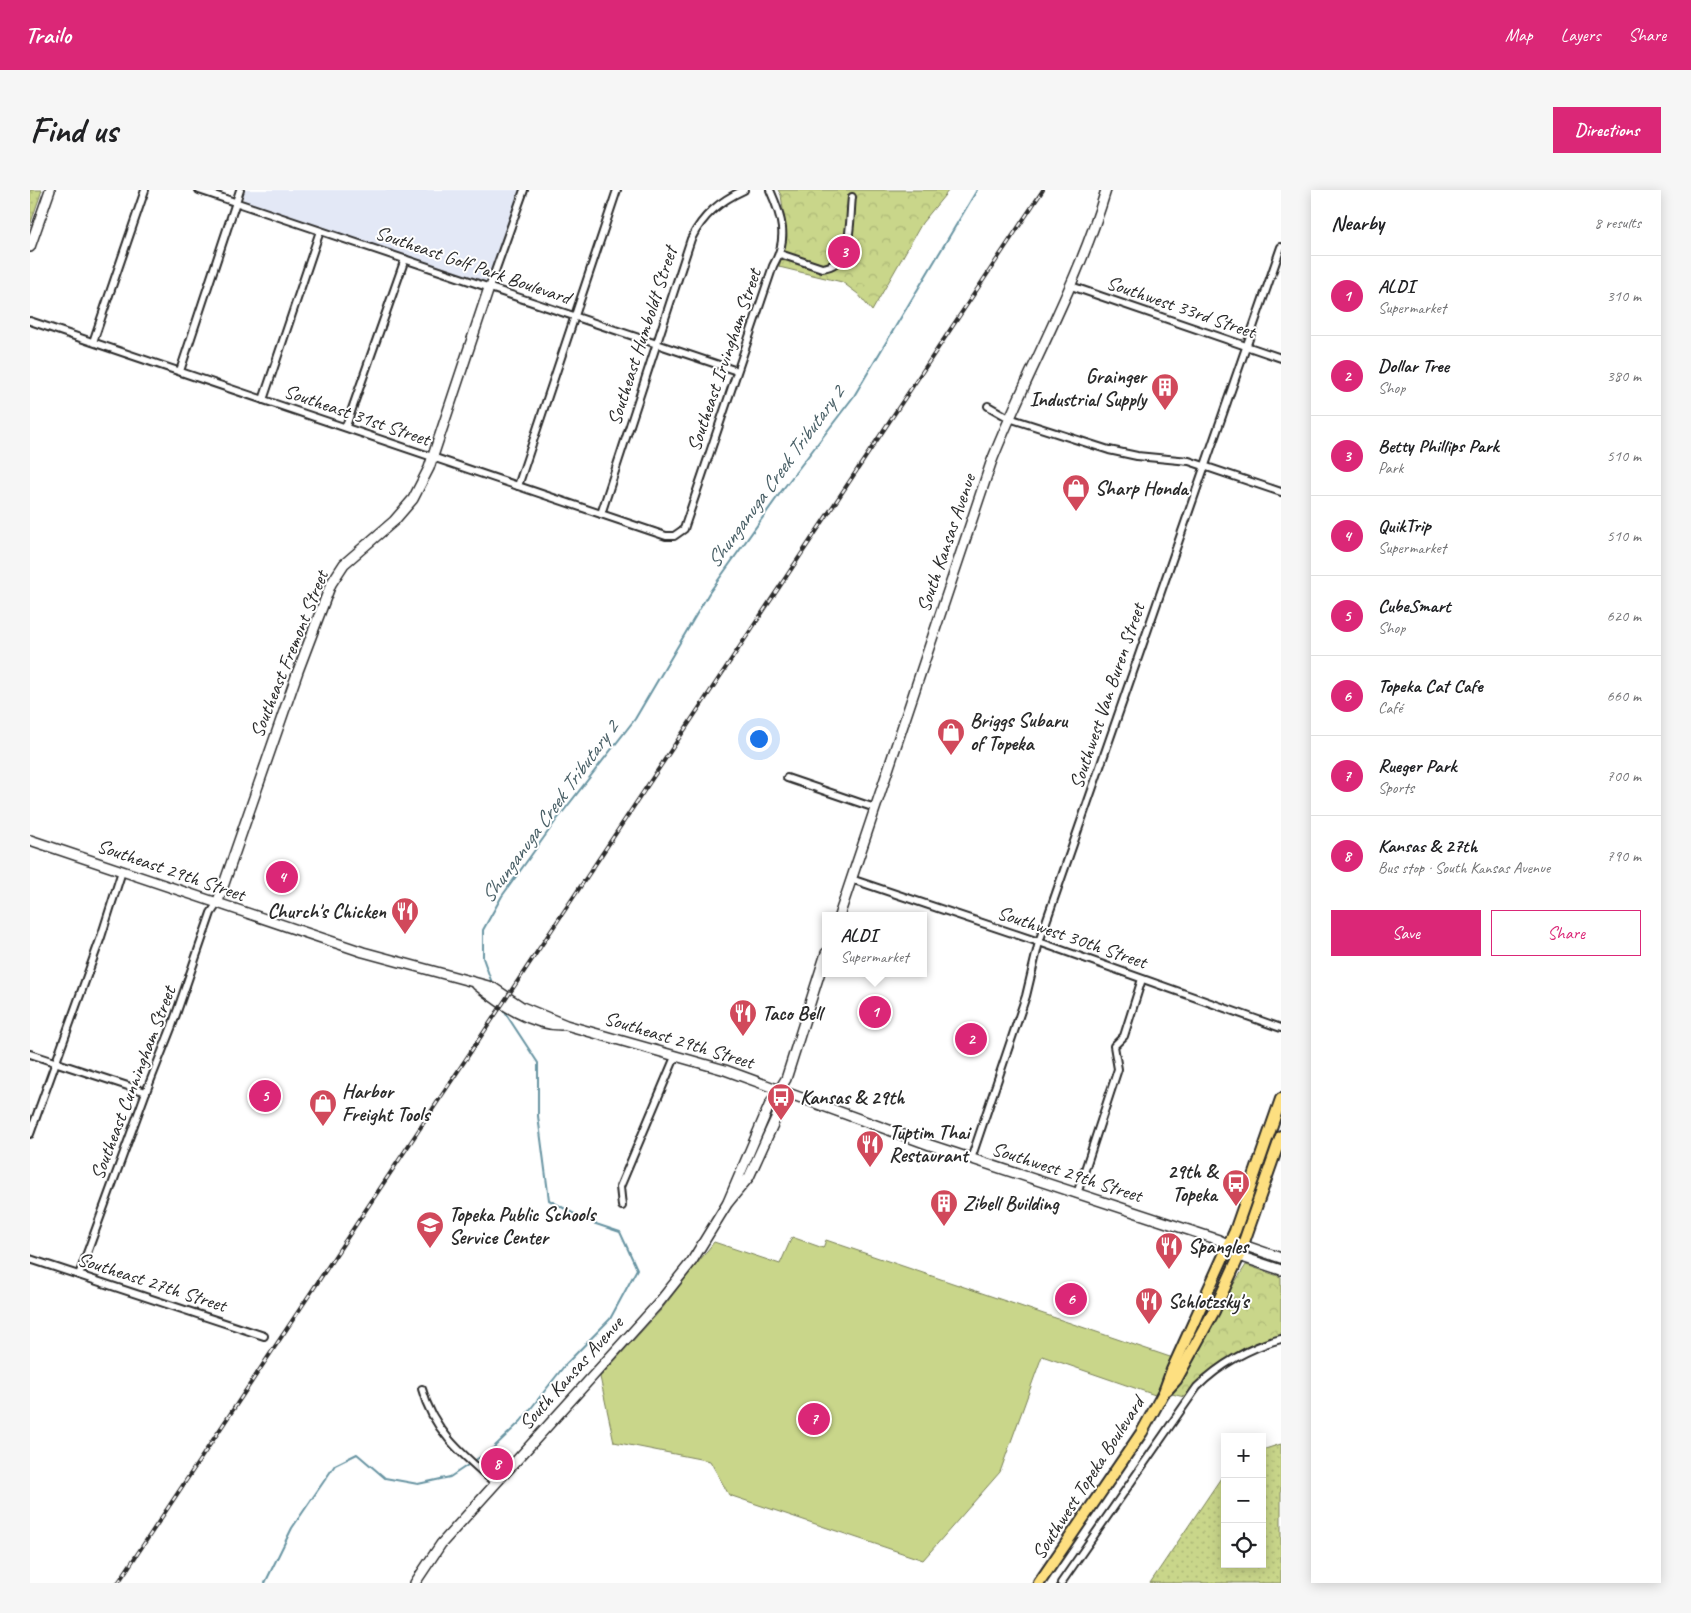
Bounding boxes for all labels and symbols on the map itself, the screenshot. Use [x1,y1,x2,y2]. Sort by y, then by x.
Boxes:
street label: Southeast Golf Park Boulevard [372,220,577,311]
pin: 3 [828,233,860,271]
street label: Southeast Humboldt Street [601,240,684,428]
street label: Southeast Irvingham Street [681,263,768,454]
street label: Southwest 33rd Street [1103,270,1261,345]
place label: Grainger Industrial Supply [1029,364,1149,412]
building icon: Grainger Industrial Supply [1150,372,1180,411]
street label: Southeast 31st Street [281,378,435,452]
water label: Shunganuga Creek Tributary 2 [700,378,852,573]
street label: South Kansas Avenue [911,469,982,615]
shop icon: Sharp Honda [1061,473,1091,512]
place label: Sharp Honda [1095,476,1189,501]
street label: Southeast Fremont Street [244,565,335,741]
street label: Southwest Van Buren Street [1064,598,1151,792]
place label: Briggs Subaru of Topeka [970,708,1069,756]
water label: Shunganuga Creek Tributary 2 [474,713,626,908]
shop icon: Briggs Subaru of Topeka [936,717,966,756]
your location [746,726,772,752]
street label: Southeast 29th Street [94,833,251,908]
pin: 4 [266,858,298,896]
restaurant icon: Church's Chicken [390,896,420,935]
place label: Church's Chicken [267,899,387,924]
street label: Southwest 30th Street [994,900,1152,975]
street label: Southeast Cunningham Street [85,981,182,1183]
pin: 1 [859,993,891,1031]
restaurant icon: Taco Bell [728,998,758,1037]
place label: Taco Bell [762,1001,825,1026]
street label: Southeast 29th Street [601,1005,759,1075]
pin: 2 [955,1020,987,1058]
pin: 5 [249,1077,281,1115]
place label: Harbor Freight Tools [342,1079,432,1127]
bus stop icon: Kansas & 29th [766,1082,796,1121]
place label: Kansas & 29th [800,1085,905,1110]
shop icon: Harbor Freight Tools [308,1088,338,1127]
place label: Tuptim Thai Restaurant [889,1120,972,1168]
restaurant icon: Tuptim Thai Restaurant [855,1129,885,1168]
street label: Southwest 29th Street [989,1136,1148,1209]
place label: 29th & Topeka [1167,1159,1220,1207]
bus stop icon: 29th & Topeka [1221,1168,1251,1207]
building icon: Zibell Building [929,1188,959,1227]
place label: Zibell Building [963,1191,1060,1216]
place label: Topeka Public Schools Service Center [449,1202,597,1250]
school or university icon: Topeka Public Schools Service Center [415,1210,445,1249]
restaurant icon: Spangles [1154,1231,1184,1270]
place label: Spangles [1188,1234,1250,1259]
street label: Southeast 27th Street [74,1246,232,1319]
pin: 6 [1055,1280,1087,1318]
restaurant icon: Schlotzsky's [1134,1286,1164,1325]
place label: Schlotzsky's [1168,1289,1250,1315]
street label: South Kansas Avenue [513,1310,630,1435]
street label: Southwest Topeka Boulevard [1026,1389,1152,1564]
pin: 7 [798,1400,830,1438]
pin: 8 [481,1445,513,1483]

